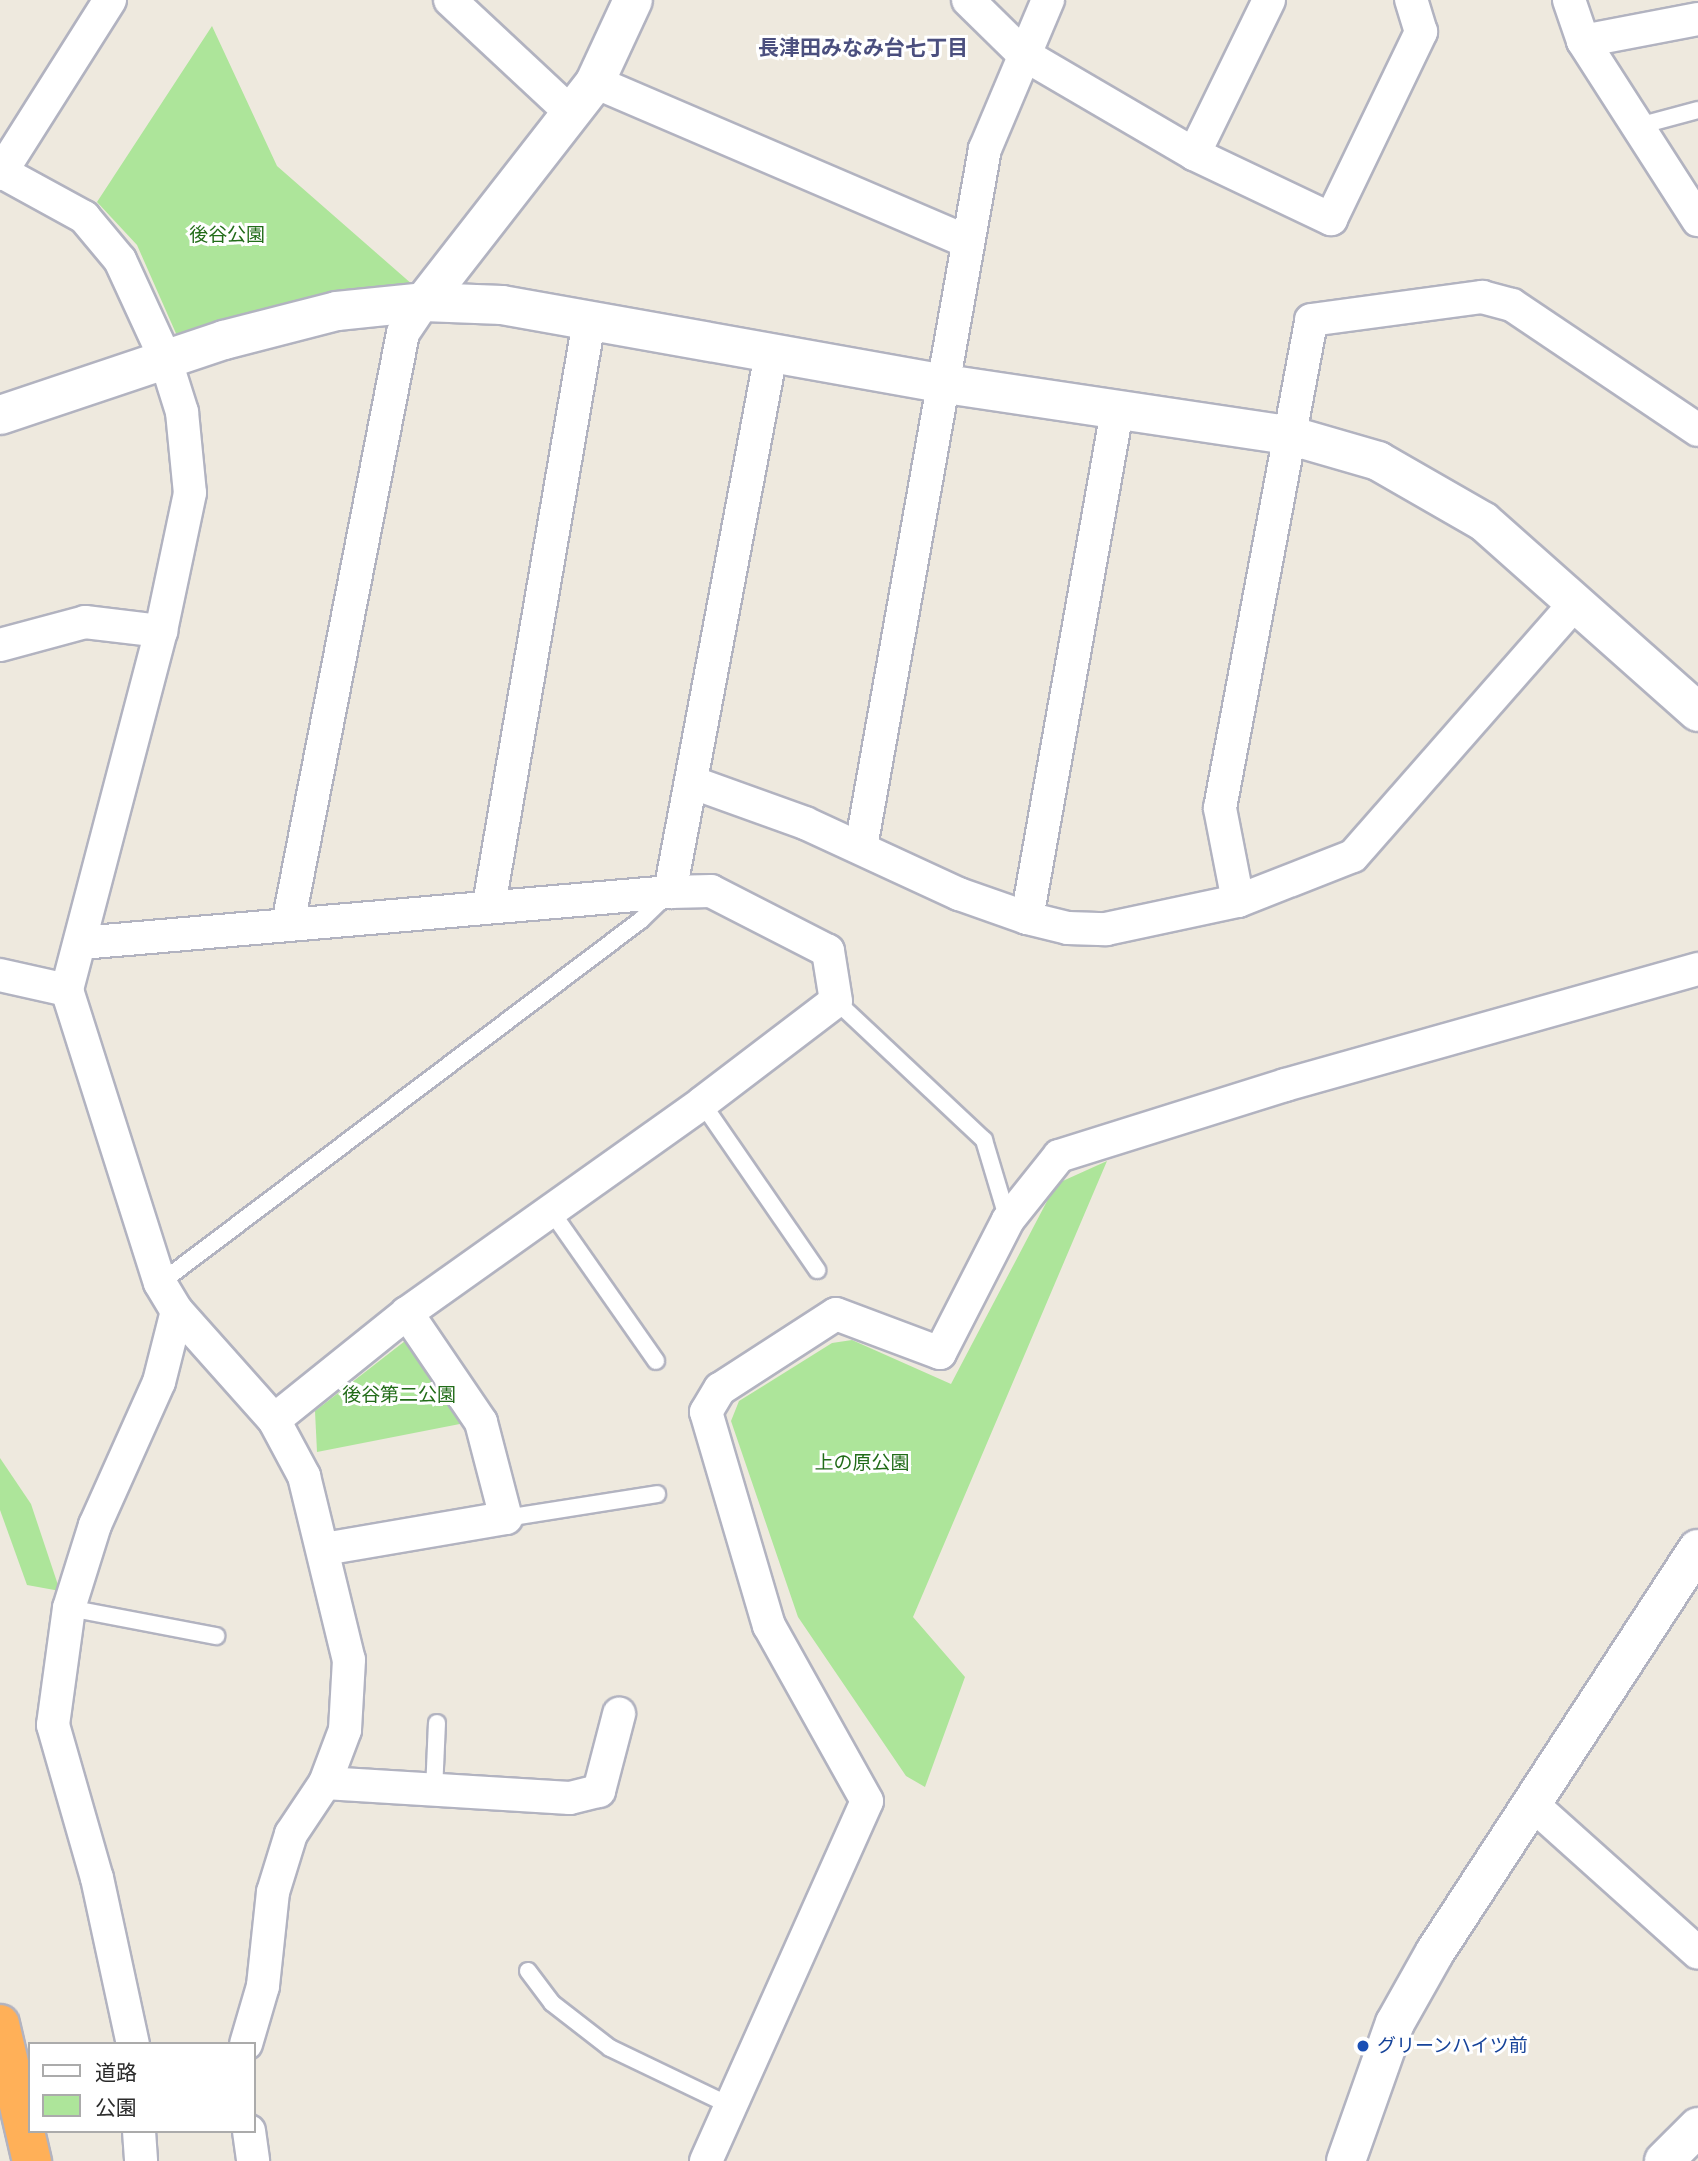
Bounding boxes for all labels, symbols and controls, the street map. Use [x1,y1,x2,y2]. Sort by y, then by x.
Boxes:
district label: 長津田みなみ台七丁目 [758,35,968,61]
park label: 後谷公園 [189,224,265,246]
park label: 後谷第二公園 [342,1384,456,1406]
park label: 上の原公園 [815,1452,909,1474]
place label: グリーンハイツ前 [1377,2035,1529,2057]
marker: グリーンハイツ前 [1355,2038,1371,2054]
legend [28,2042,256,2133]
text: 道路 [95,2061,137,2084]
text: 公園 [95,2096,137,2119]

